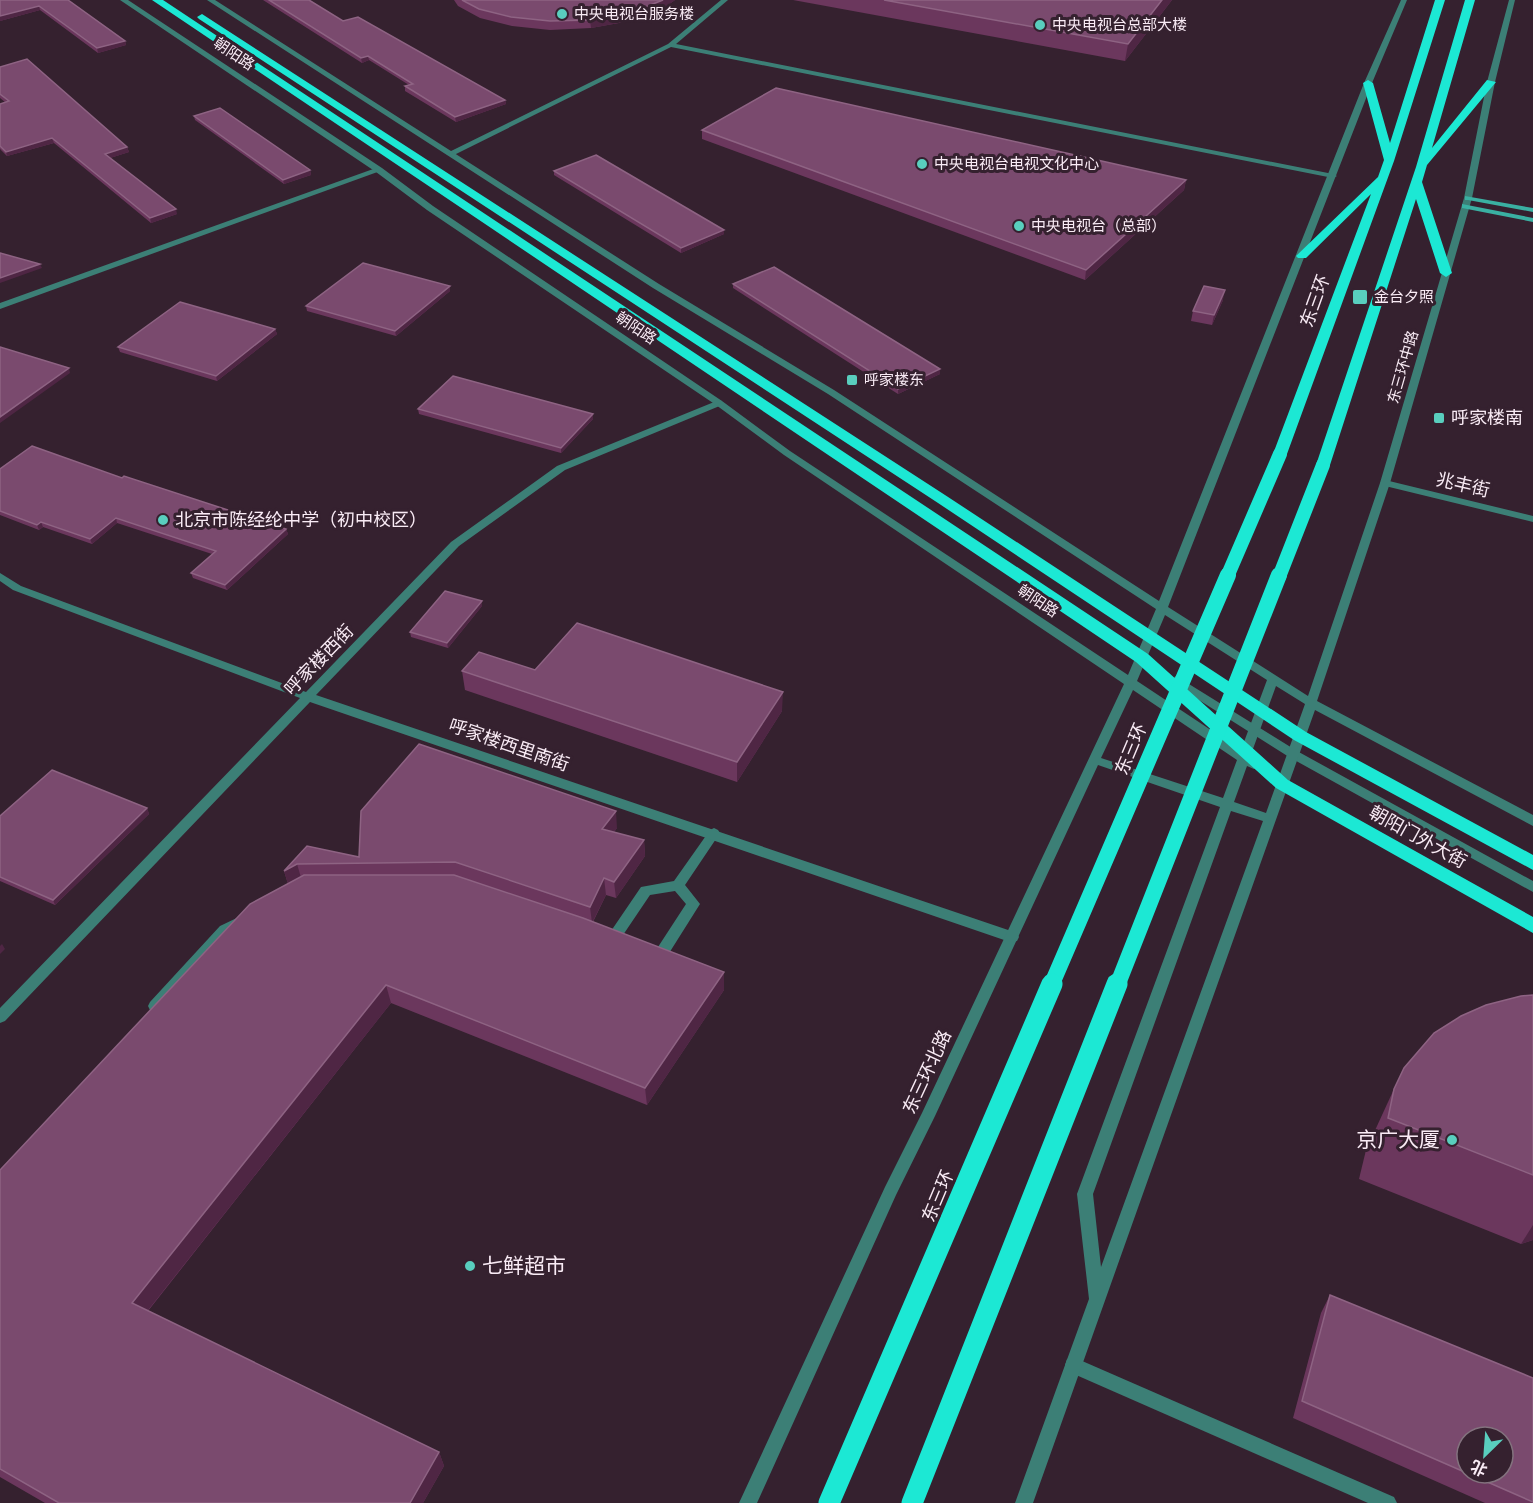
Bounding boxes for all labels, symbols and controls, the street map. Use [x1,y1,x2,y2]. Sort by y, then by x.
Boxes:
place label: 中央电视台服务楼 [574,5,694,23]
marker: 中央电视台服务楼 [555,7,569,21]
place label: 中央电视台总部大楼 [1052,16,1187,34]
marker: 中央电视台总部大楼 [1033,18,1047,32]
street label: 朝阳路 [210,34,258,74]
place label: 中央电视台电视文化中心 [934,155,1099,173]
marker: 中央电视台电视文化中心 [915,157,929,171]
place label: 中央电视台（总部） [1031,217,1166,235]
marker: 中央电视台（总部） [1012,219,1026,233]
street label: 东三环 [1295,272,1335,330]
marker: 金台夕照 [1351,288,1369,306]
place label: 金台夕照 [1374,288,1434,306]
street label: 朝阳路 [612,308,660,348]
street label: 东三环中路 [1384,328,1422,406]
place label: 呼家楼东 [864,371,924,389]
marker: 呼家楼东 [845,373,859,387]
place label: 呼家楼南 [1451,407,1523,429]
marker: 呼家楼南 [1432,411,1446,425]
street label: 兆丰街 [1434,468,1492,502]
place label: 北京市陈经纶中学（初中校区） [175,509,427,531]
marker: 北京市陈经纶中学（初中校区） [156,513,170,527]
street label: 朝阳路 [1014,581,1062,621]
street label: 呼家楼西街 [280,620,358,700]
street label: 呼家楼西里南街 [446,714,572,776]
street label: 东三环 [1110,720,1152,778]
street label: 朝阳门外大街 [1365,801,1471,873]
street label: 东三环北路 [898,1027,956,1117]
place label: 京广大厦 [1356,1128,1440,1153]
marker: 京广大厦 [1445,1133,1459,1147]
street label: 东三环 [917,1167,959,1225]
place label: 七鲜超市 [482,1254,566,1279]
marker: 七鲜超市 [463,1259,477,1273]
north arrow [1455,1425,1515,1485]
text: 北 [1468,1455,1491,1480]

